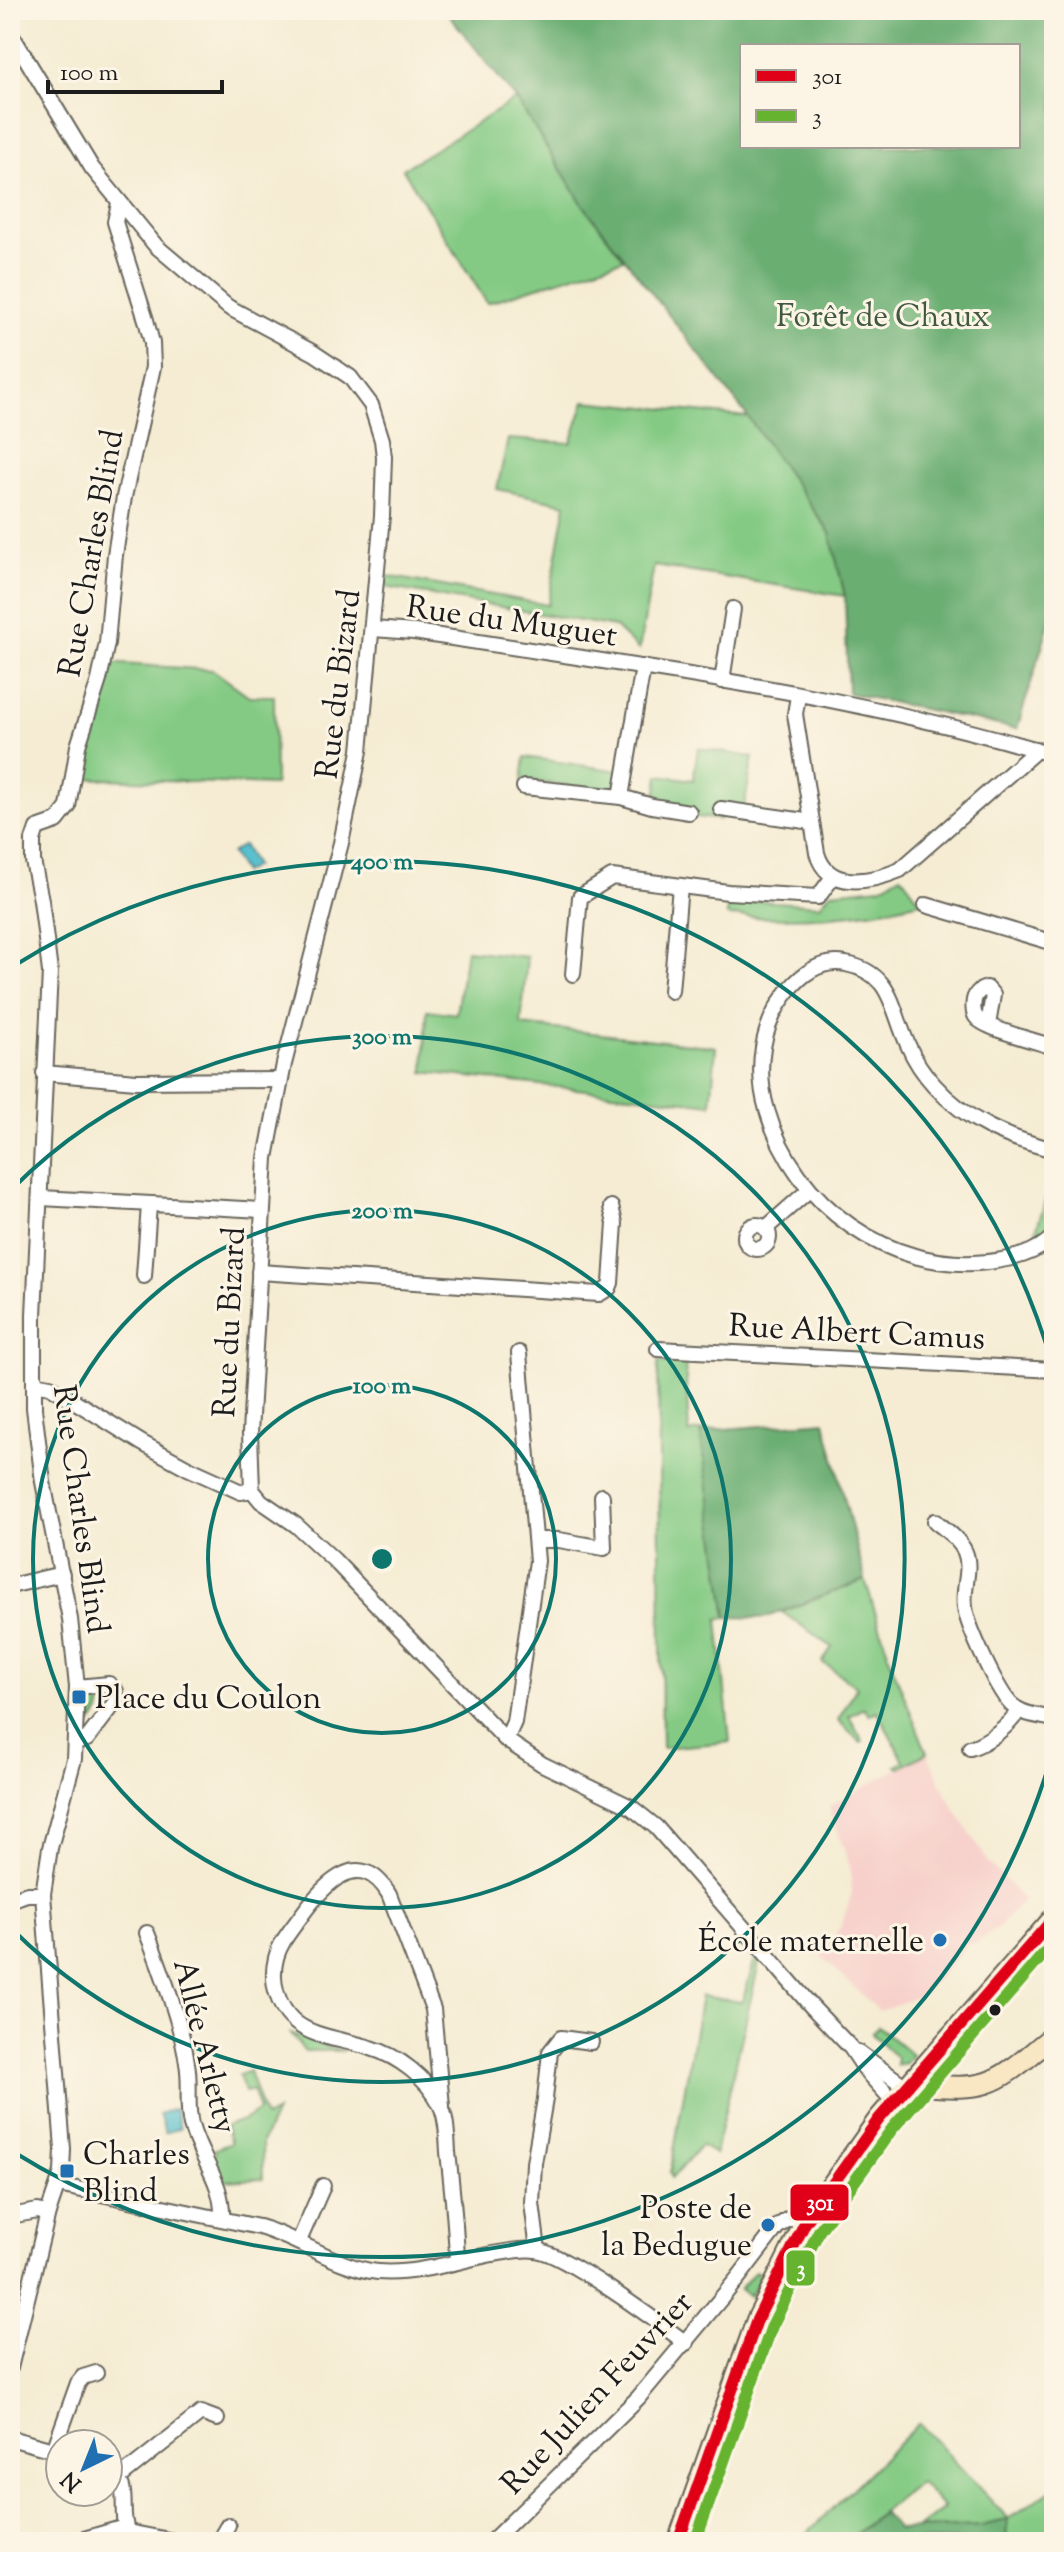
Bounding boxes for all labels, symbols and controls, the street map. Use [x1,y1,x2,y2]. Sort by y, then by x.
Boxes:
scale bar [48,44,222,94]
legend [740,44,1020,148]
text: 100 m [60,57,118,91]
text: 301 [812,61,842,95]
text: 3 [812,101,822,135]
park label: Forêt de Chaux [776,295,990,341]
street label: Rue Charles Blind [49,426,137,681]
street label: Rue du Muguet [403,585,620,661]
street label: Rue du Bizard [306,587,374,782]
text: 400 m [350,846,413,880]
text: 300 m [352,1021,412,1055]
text: 200 m [351,1195,413,1229]
street label: Rue du Bizard [203,1226,259,1419]
street label: Rue Albert Camus [727,1304,986,1364]
text: 100 m [353,1370,411,1404]
street label: Rue Charles Blind [39,1382,119,1637]
centre of rings [368,1545,396,1573]
place label: Place du Coulon [95,1677,321,1723]
marker: Place du Coulon [70,1688,88,1706]
place label: École maternelle [698,1920,924,1966]
marker: École maternelle [931,1931,949,1949]
street label: Allée Arletty [159,1955,247,2139]
unlabelled marker [987,2002,1003,2018]
place label: Charles Blind [83,2133,190,2216]
marker: Charles Blind [58,2162,76,2180]
line badge: 301 [789,2183,850,2222]
place label: Poste de la Bedugue [601,2187,752,2270]
text: 301 [806,2189,834,2221]
marker: Poste de la Bedugue [759,2216,777,2234]
line badge: 3 [785,2249,816,2287]
text: 3 [797,2255,806,2287]
street label: Rue Julien Feuvrier [491,2282,705,2506]
north arrow [44,2428,124,2508]
text: N [55,2462,90,2498]

